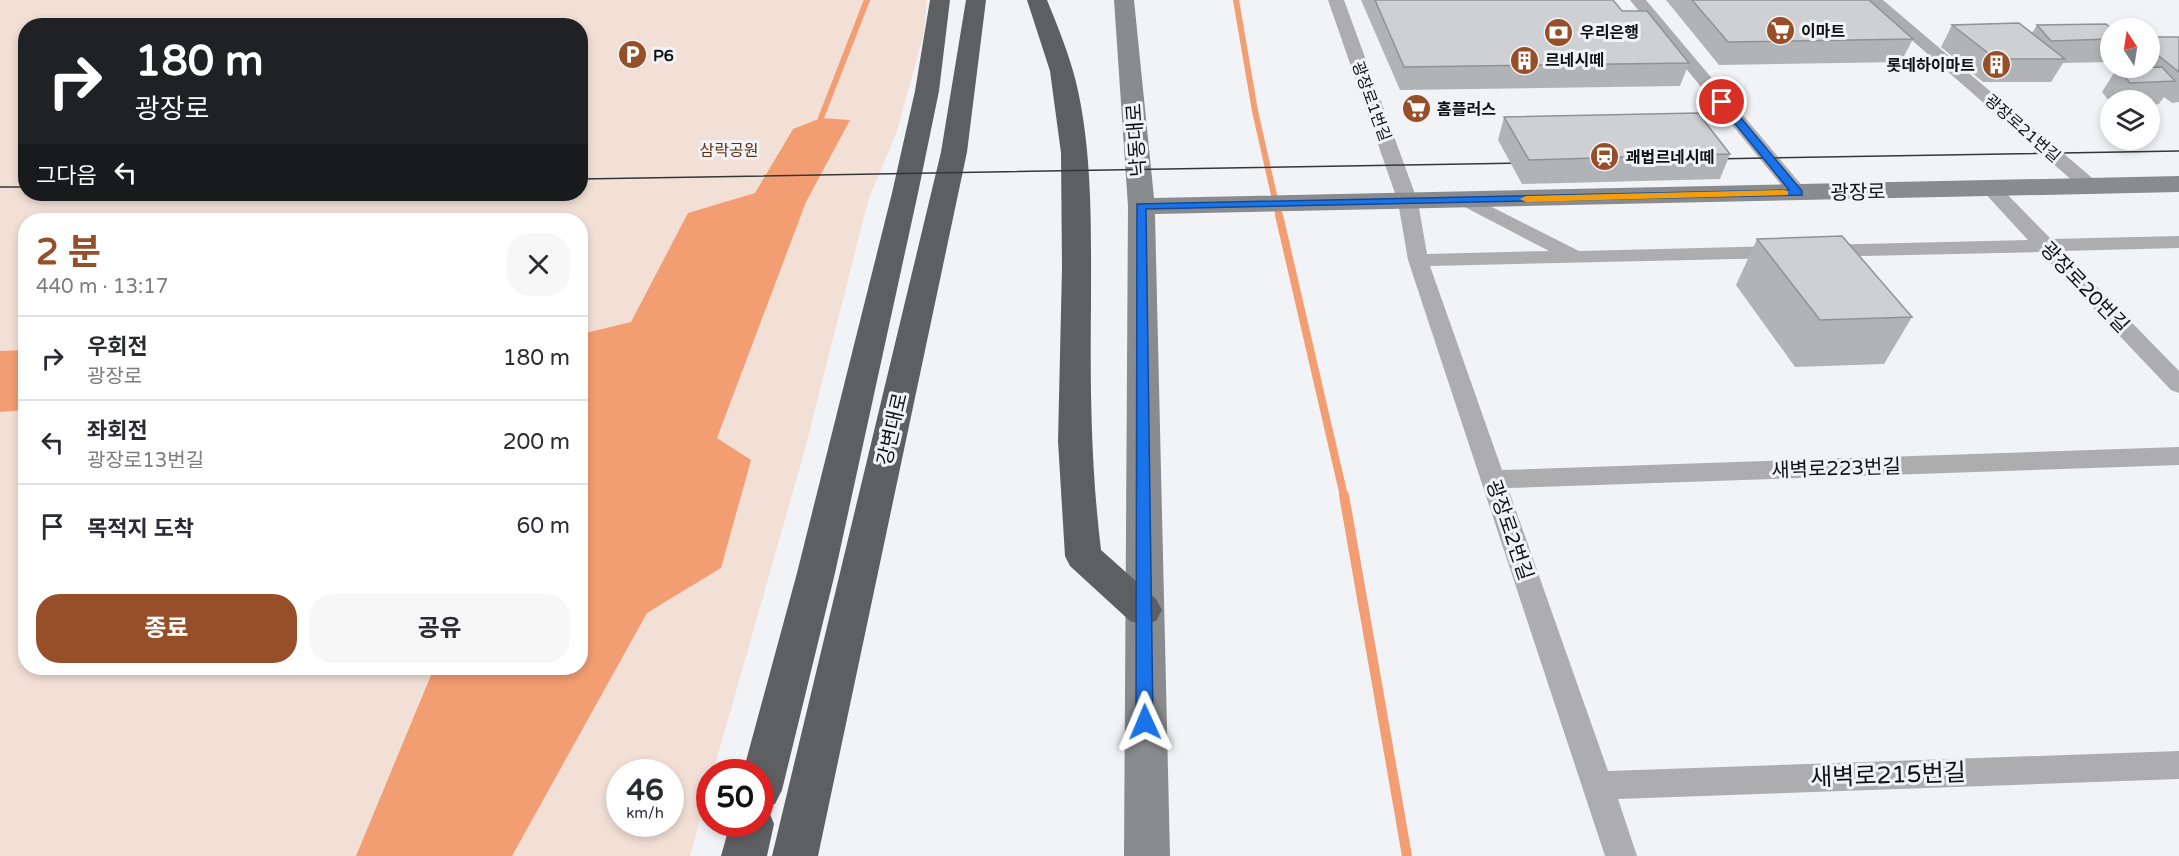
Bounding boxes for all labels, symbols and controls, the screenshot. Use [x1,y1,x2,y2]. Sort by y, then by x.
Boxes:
supermarket icon: 이마트 [1764,15,1796,47]
bank icon: 우리은행 [1543,16,1575,48]
north arrow [2100,18,2160,78]
map controls [2100,18,2160,150]
place label: 이마트 [1801,22,1845,42]
place label: 우리은행 [1580,23,1639,43]
text: 180 m [135,36,264,87]
parking icon: P6 [616,39,648,71]
icon: right [36,42,114,120]
building icon: 르네시떼 [1508,44,1540,76]
place label: P6 [653,46,674,66]
building icon: 롯데하이마트 [1980,49,2012,81]
place label: 르네시떼 [1545,51,1604,71]
place label: 롯데하이마트 [1887,56,1975,76]
street label: 광장로1번길 [1347,59,1395,144]
pin [1696,76,1747,127]
icon: arrive [1705,85,1738,118]
street label: 광장로21번길 [1980,90,2064,167]
button: layers [2100,90,2160,150]
text: 광장로 [135,93,210,126]
supermarket icon: 홈플러스 [1400,93,1432,125]
place label: 홈플러스 [1437,100,1496,120]
street label: 낙동대로 [1122,102,1152,177]
park label: 삼락공원 [700,141,758,161]
station icon: 괘법르네시떼 [1589,141,1621,173]
place label: 괘법르네시떼 [1626,148,1714,168]
icon: left [109,156,142,189]
text: 그다음 [36,163,97,189]
street label: 광장로 [1830,181,1886,205]
text: 2 분 [36,231,101,274]
button: close [507,233,570,296]
street label: 광장로20번길 [2035,237,2134,338]
text: 440 m · 13:17 [36,275,168,299]
text: 우회전 [87,334,148,360]
icon: right [36,342,69,375]
text: 180 m [503,345,570,371]
text: 광장로 [87,365,142,389]
street label: 강변대로 [873,391,913,468]
text: 좌회전 [87,418,148,444]
icon: left [36,426,69,459]
text: 200 m [503,429,570,455]
text: 광장로13번길 [87,449,204,473]
street label: 새벽로223번길 [1771,455,1901,483]
street label: 광장로2번길 [1481,477,1537,584]
icon: arrive [36,510,69,543]
text: 60 m [516,513,570,539]
text: 목적지 도착 [87,516,194,542]
button: 종료 [36,594,297,663]
button: 공유 [309,594,570,663]
position arrow [1113,690,1177,754]
street label: 새벽로215번길 [1810,758,1966,793]
speed limit sign: 50 [696,759,774,837]
text: 46 [626,772,664,809]
text: km/h [626,804,664,822]

